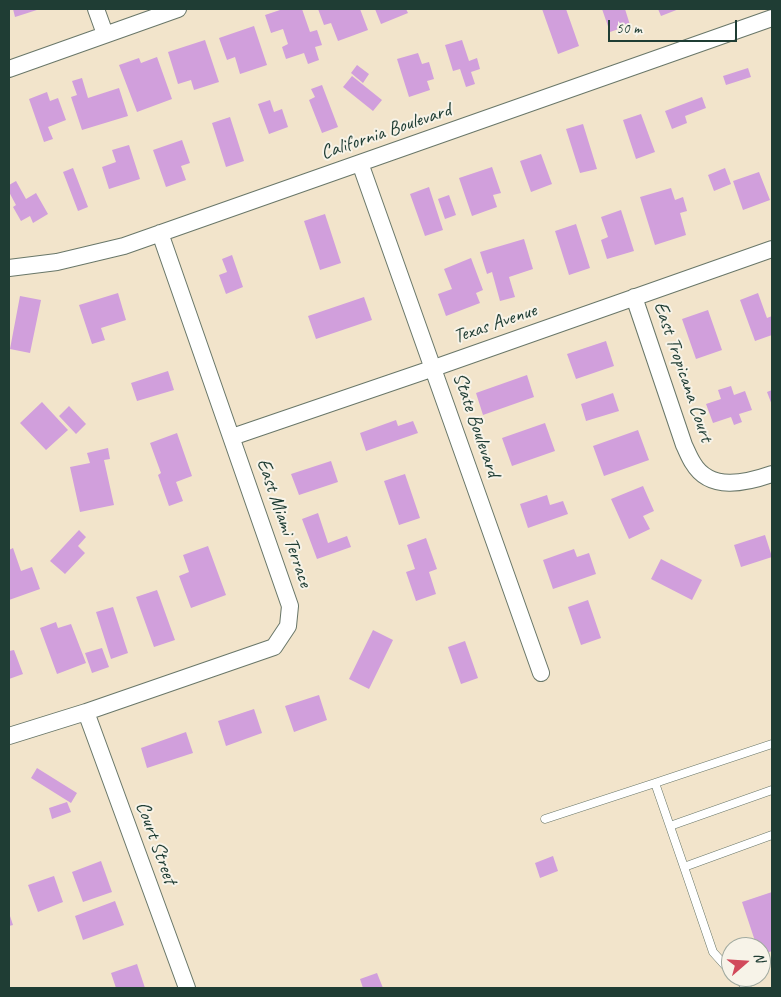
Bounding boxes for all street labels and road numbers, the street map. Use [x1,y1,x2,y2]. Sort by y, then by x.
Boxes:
street label: California Boulevard [318,98,454,166]
street label: Texas Avenue [450,299,540,349]
street label: East Tropicana Court [648,299,718,445]
street label: State Boulevard [447,370,505,480]
street label: East Miami Terrace [251,456,317,590]
street label: Court Street [130,798,182,888]

